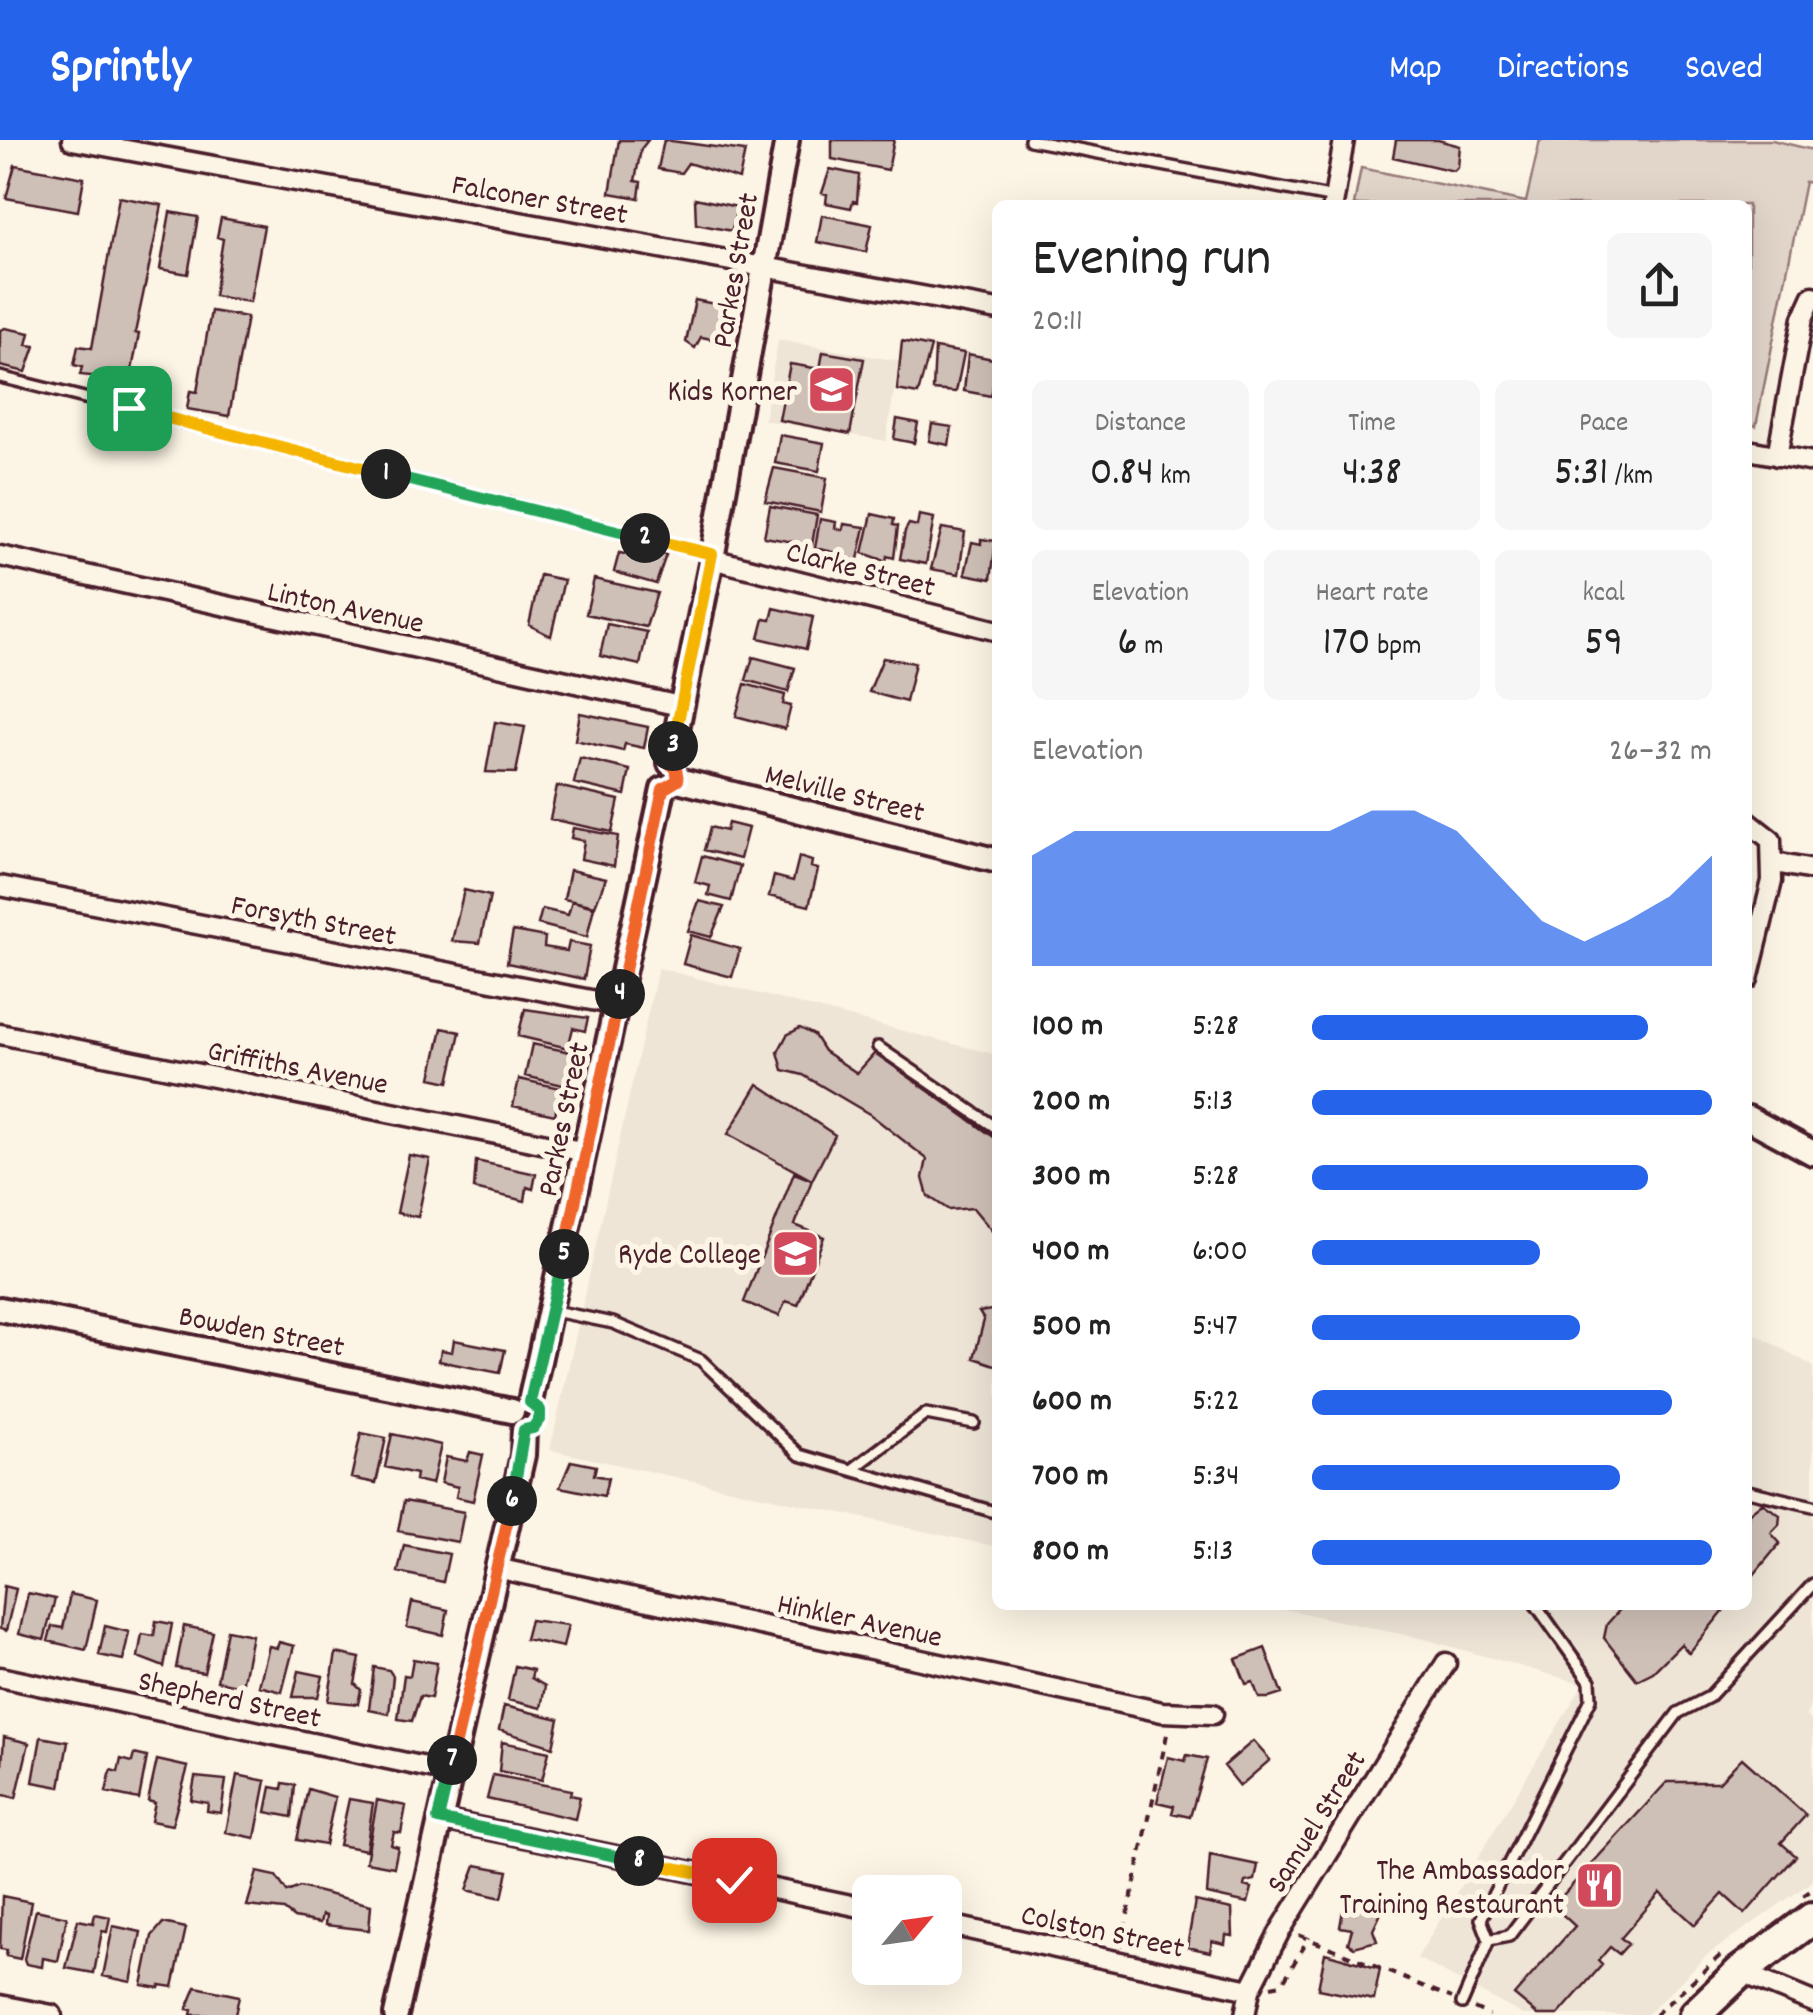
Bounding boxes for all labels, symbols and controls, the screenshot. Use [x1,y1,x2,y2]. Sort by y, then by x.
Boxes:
text: Sprintly [50,36,191,105]
text: Map [1389,45,1442,95]
text: Directions [1497,45,1630,95]
text: Saved [1685,45,1763,95]
street label: Falconer Street [448,166,631,239]
street label: Parkes Street [704,190,773,352]
text: Evening run [1032,223,1271,302]
button: share [1607,233,1712,338]
text: 20:11 [1032,300,1083,346]
school or university icon: Kids Korner [806,364,858,416]
pin [87,366,172,451]
place label: Kids Korner [668,373,797,416]
icon: arrive [102,381,157,436]
text: Distance [1095,405,1186,445]
text: Time [1348,405,1396,445]
text: Pace [1579,405,1628,445]
text: 0.84 [1090,445,1154,505]
text: 4:38 [1342,445,1402,505]
text: 5:31 [1554,445,1608,505]
pin: 1 [361,449,411,499]
text: 1 [383,454,389,494]
text: km [1154,458,1191,498]
text: /km [1608,458,1653,498]
pin: 2 [620,513,670,563]
text: 2 [639,518,651,558]
street label: Clarke Street [781,533,939,612]
street label: Linton Avenue [263,573,427,648]
text: Elevation [1092,575,1189,615]
text: Heart rate [1315,575,1429,615]
text: kcal [1582,575,1625,615]
text: 6 [1117,615,1138,675]
text: 170 [1323,615,1371,675]
text: 59 [1584,615,1623,675]
text: m [1138,628,1163,668]
text: bpm [1371,628,1421,668]
pin: 3 [648,721,698,771]
text: 3 [667,726,679,766]
text: Elevation [1032,730,1143,776]
text: 26–32 m [1609,730,1712,776]
street label: Melville Street [760,756,928,837]
street label: Forsyth Street [227,886,399,960]
pin: 4 [595,969,645,1019]
text: 4 [614,974,626,1014]
text: 100 m [1032,1005,1103,1051]
text: 5:28 [1192,1005,1239,1051]
street label: Griffiths Avenue [203,1032,391,1109]
street label: Parkes Street [529,1039,604,1201]
text: 200 m [1032,1080,1110,1126]
text: 5:13 [1192,1080,1233,1126]
text: 300 m [1032,1155,1110,1201]
text: 5:28 [1192,1155,1239,1201]
school or university icon: Ryde College [770,1227,822,1279]
pin: 5 [539,1229,589,1279]
text: 400 m [1032,1230,1109,1276]
text: 6:00 [1192,1230,1248,1276]
text: 5 [558,1234,570,1274]
place label: Ryde College [618,1236,761,1279]
street label: Bowden Street [175,1297,348,1372]
text: 500 m [1032,1305,1111,1351]
text: 5:47 [1192,1305,1238,1351]
text: 600 m [1032,1380,1112,1426]
text: 5:22 [1192,1380,1240,1426]
text: 700 m [1032,1455,1108,1501]
text: 5:34 [1192,1455,1240,1501]
pin: 6 [487,1476,537,1526]
text: 6 [505,1481,519,1521]
text: 800 m [1032,1530,1109,1576]
text: 5:13 [1192,1530,1233,1576]
street label: Hinkler Avenue [773,1585,945,1662]
street label: Shepherd Street [134,1662,324,1743]
pin: 7 [427,1735,477,1785]
text: 7 [447,1740,457,1780]
street label: Samuel Street [1258,1744,1380,1903]
pin: 8 [614,1836,664,1886]
pin [692,1838,777,1923]
text: 8 [633,1841,645,1881]
place label: The Ambassador Training Restaurant [1339,1852,1564,1929]
icon: check [707,1853,762,1908]
restaurant icon: The Ambassador Training Restaurant [1573,1860,1625,1912]
north arrow [852,1875,962,1985]
map controls [852,1875,962,1985]
street label: Colston Street [1016,1896,1188,1973]

